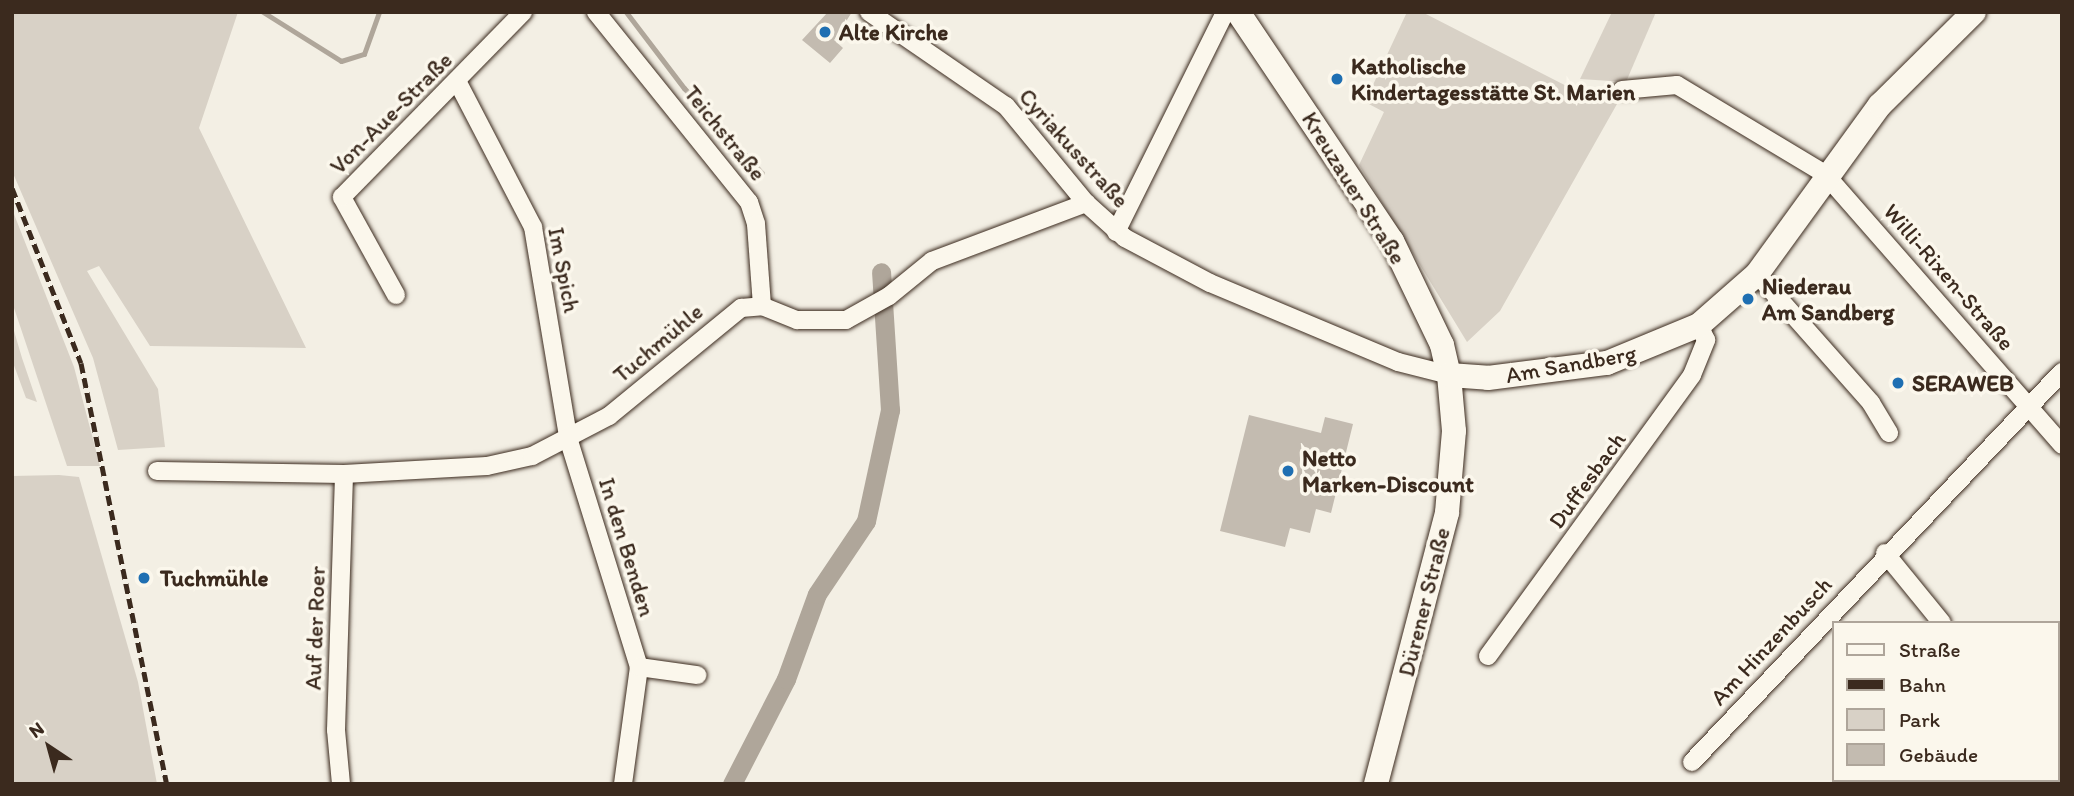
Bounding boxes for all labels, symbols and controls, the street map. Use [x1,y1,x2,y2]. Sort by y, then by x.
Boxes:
place label: Alte Kirche [839,18,948,46]
marker: Alte Kirche [817,24,833,40]
street label: Von-Aue-Straße [324,46,458,180]
place label: Katholische Kindertagesstätte St. Marien [1351,52,1635,106]
marker: Katholische Kindertagesstätte St. Marien [1329,71,1345,87]
street label: Teichstraße [678,80,772,186]
street label: Cyriakusstraße [1013,83,1135,213]
street label: Kreuzauer Straße [1296,107,1412,269]
street label: Willi-Rixen-Straße [1878,198,2020,356]
street label: Im Spich [542,225,586,315]
place label: Niederau Am Sandberg [1762,272,1895,326]
marker: Niederau Am Sandberg [1740,291,1756,307]
street label: Tuchmühle [608,298,708,388]
street label: Am Sandberg [1503,339,1639,389]
place label: SERAWEB [1912,369,2014,397]
marker: SERAWEB [1890,375,1906,391]
street label: Duffesbach [1543,426,1631,534]
place label: Netto Marken-Discount [1302,444,1474,498]
marker: Netto Marken-Discount [1280,463,1296,479]
street label: In den Benden [593,475,661,619]
street label: Dürener Straße [1392,525,1456,679]
place label: Tuchmühle [160,564,268,592]
street label: Auf der Roer [299,566,331,690]
marker: Tuchmühle [134,568,154,588]
street label: Am Hinzenbusch [1704,571,1838,711]
legend [1832,621,2060,782]
text: Straße [1899,637,1960,662]
text: Bahn [1899,672,1946,697]
text: Park [1899,707,1940,732]
north arrow [14,712,84,782]
text: N [24,717,48,743]
text: Gebäude [1899,742,1978,767]

